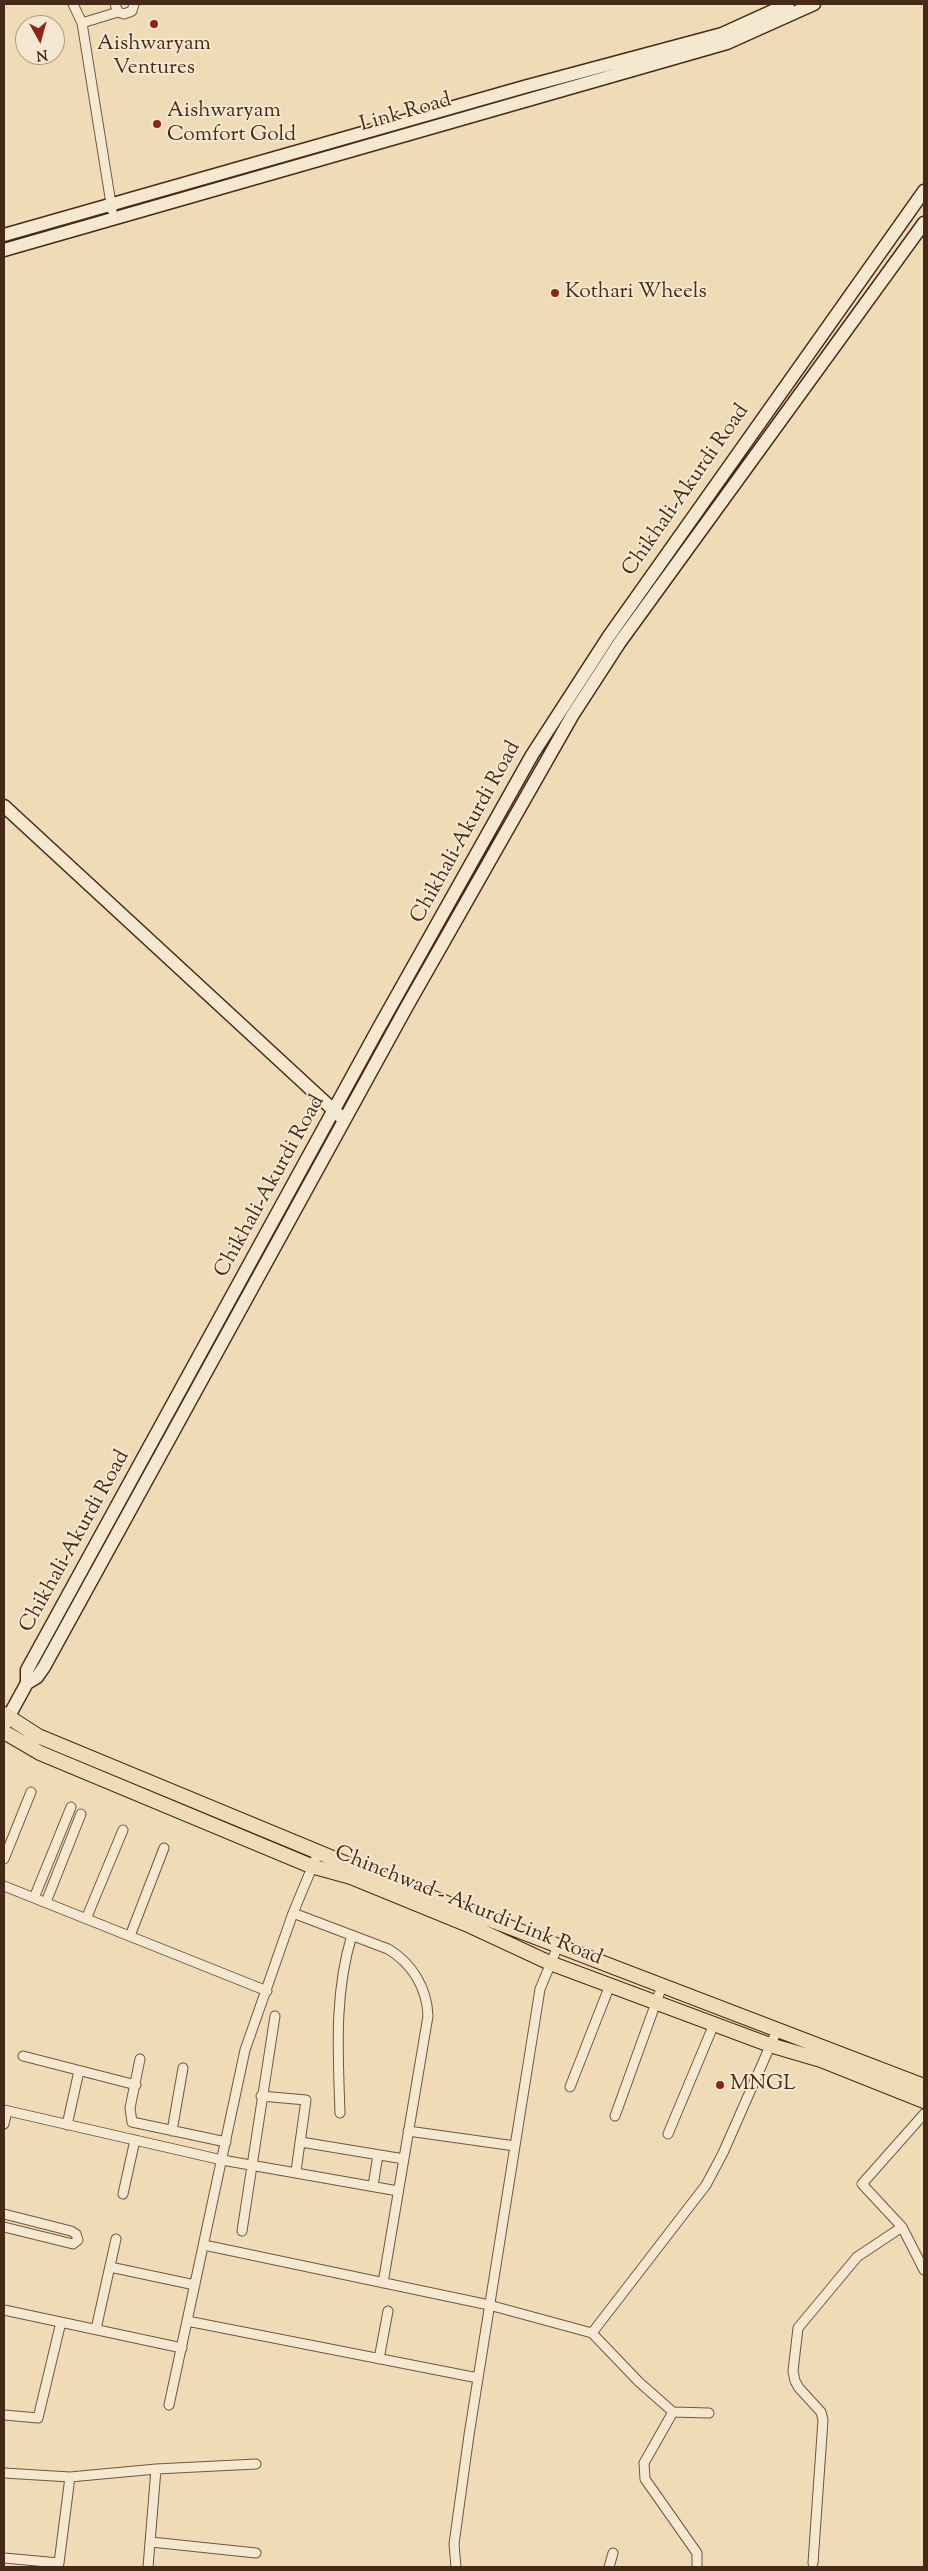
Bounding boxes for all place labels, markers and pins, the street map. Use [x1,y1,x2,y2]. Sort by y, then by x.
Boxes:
marker: Aishwaryam Ventures [148,18,160,30]
place label: Aishwaryam Ventures [97,32,211,82]
place label: Aishwaryam Comfort Gold [167,99,296,149]
marker: Aishwaryam Comfort Gold [151,118,163,130]
place label: Kothari Wheels [565,280,707,306]
marker: Kothari Wheels [549,287,561,299]
place label: MNGL [730,2072,796,2098]
marker: MNGL [714,2079,726,2091]

